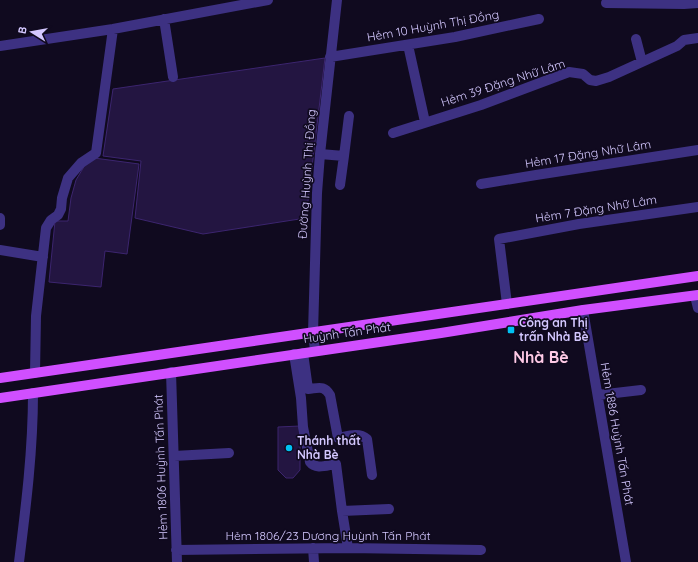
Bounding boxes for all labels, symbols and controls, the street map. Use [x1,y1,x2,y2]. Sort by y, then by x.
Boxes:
street label: Hẻm 10 Huỳnh Thị Đồng [366,6,500,45]
north arrow [12,12,52,52]
text: B [15,25,30,35]
street label: Hẻm 39 Đặng Nhữ Lâm [439,55,567,110]
street label: Đường Huỳnh Thị Đồng [294,109,319,239]
street label: Hẻm 17 Đặng Nhữ Lâm [524,136,652,171]
street label: Hẻm 7 Đặng Nhữ Lâm [534,191,658,226]
place label: Công an Thị trấn Nhà Bè [519,315,589,344]
street label: Huỳnh Tấn Phát [302,319,392,346]
marker: Công an Thị trấn Nhà Bè [506,325,516,335]
district label: Nhà Bè [513,347,569,367]
street label: Hẻm 1886 Huỳnh Tấn Phát [598,361,637,507]
street label: Hẻm 1806 Huỳnh Tấn Phát [150,394,171,540]
place label: Thánh thất Nhà Bè [297,433,361,462]
marker: Thánh thất Nhà Bè [284,443,294,453]
street label: Hẻm 1806/23 Dương Huỳnh Tấn Phát [225,528,431,543]

